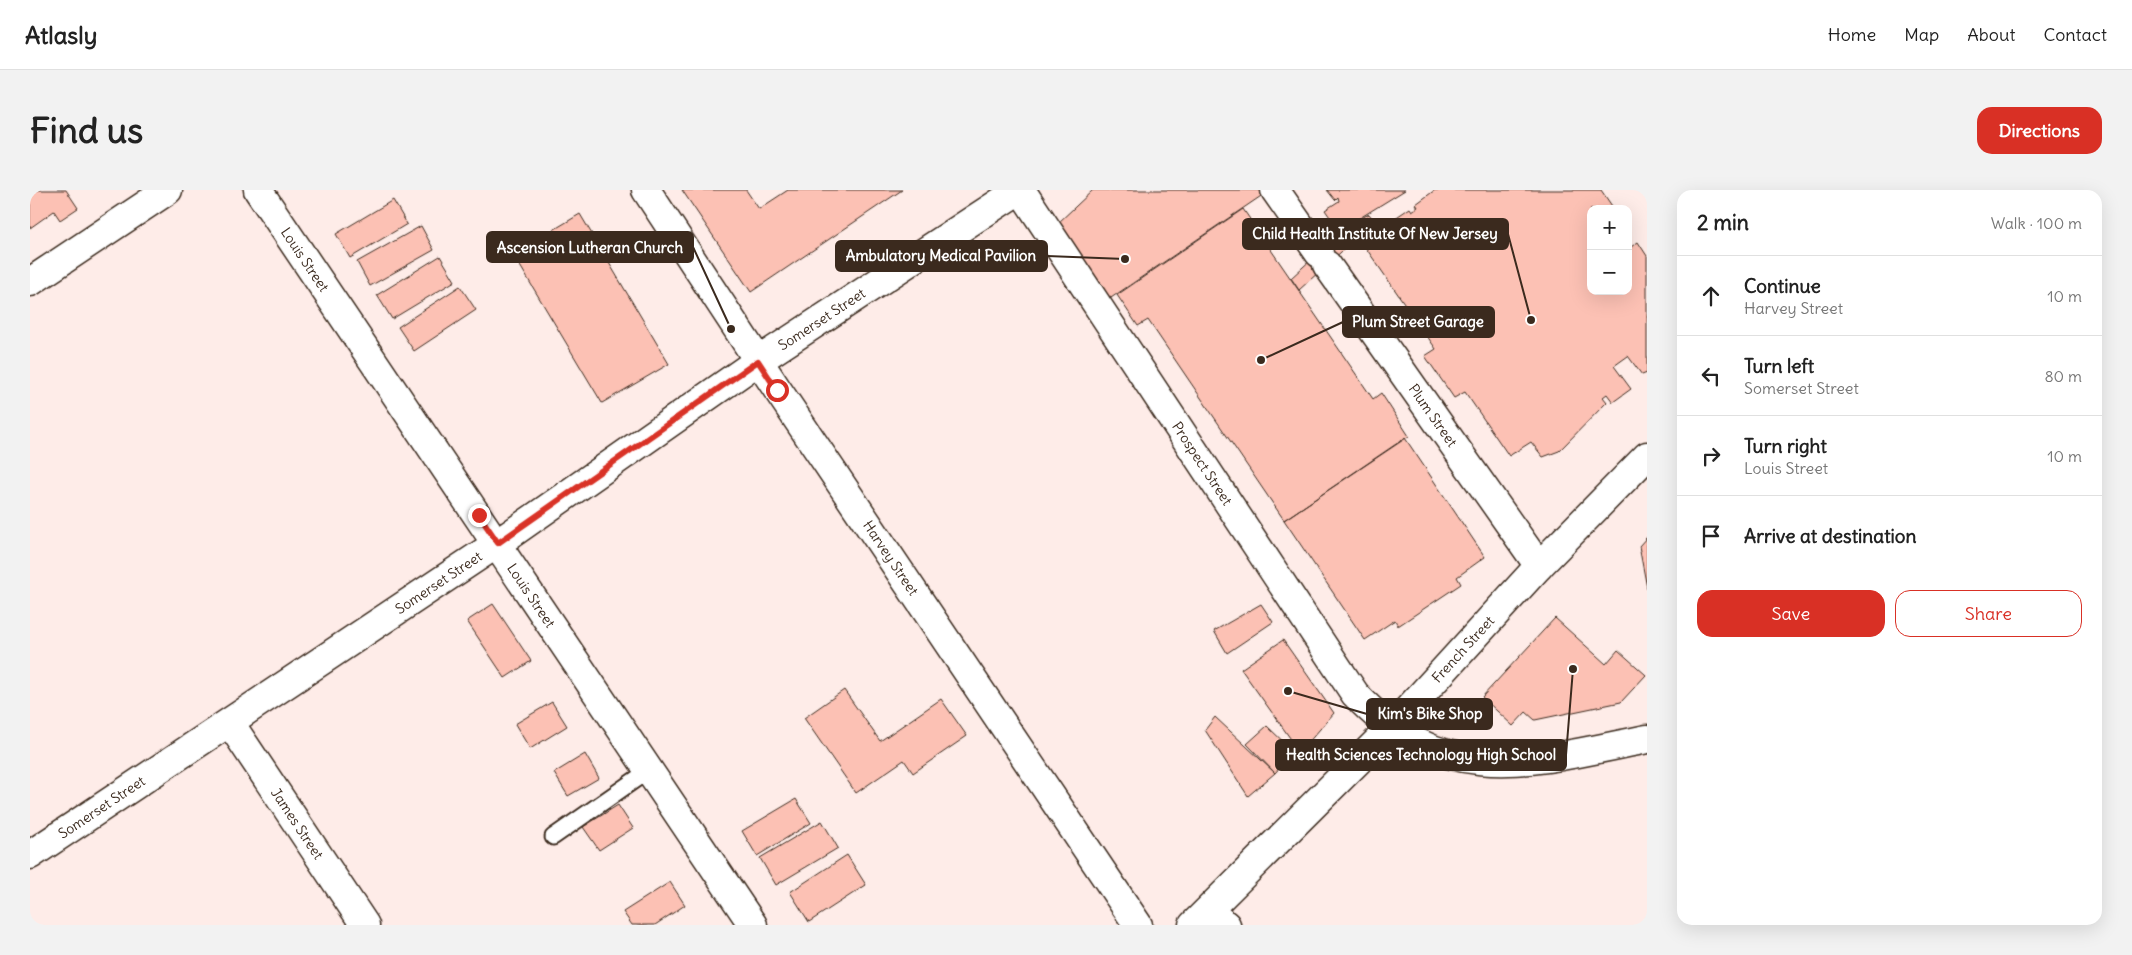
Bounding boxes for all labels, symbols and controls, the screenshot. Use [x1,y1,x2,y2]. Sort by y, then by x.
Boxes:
text: Atlasly [25,20,97,50]
text: Home [1828,23,1876,46]
text: Map [1904,23,1939,46]
text: About [1967,23,2015,46]
text: Contact [2043,23,2107,46]
button: Directions [1977,107,2102,154]
text: Find us [30,108,143,152]
map controls [1587,205,1632,295]
button: + [1587,205,1632,250]
text: 2 min [1697,209,1749,236]
text: Walk · 100 m [1991,213,2082,233]
callout: Child Health Institute Of New Jersey [1243,219,1508,249]
street label: Louis Street [277,224,333,296]
text: Child Health Institute Of New Jersey [1252,224,1498,244]
callout: Ascension Lutheran Church [487,232,693,262]
text: Ascension Lutheran Church [497,238,683,257]
callout: Ambulatory Medical Pavilion [836,241,1047,271]
text: Ambulatory Medical Pavilion [846,246,1037,266]
button: − [1587,250,1632,295]
text: Continue [1744,274,1821,298]
icon: ahead [1697,282,1725,310]
street label: Somerset Street [775,284,869,354]
text: 10 m [2047,286,2082,306]
text: Harvey Street [1744,298,1843,318]
callout: Plum Street Garage [1343,307,1494,337]
text: Plum Street Garage [1352,312,1484,332]
text: Turn left [1744,354,1814,378]
icon: left [1697,362,1725,390]
text: 80 m [2044,366,2082,386]
text: Somerset Street [1744,378,1859,398]
route start [766,379,789,402]
street label: Plum Street [1405,381,1461,451]
street label: Prospect Street [1168,418,1236,509]
text: Turn right [1744,434,1827,458]
icon: right [1697,442,1725,470]
text: 10 m [2047,446,2082,466]
text: Louis Street [1744,458,1828,478]
route end [468,504,491,527]
street label: Harvey Street [859,517,923,599]
icon: arrive [1697,522,1725,550]
text: Arrive at destination [1744,524,1917,548]
street label: Somerset Street [392,547,486,618]
street label: Louis Street [503,560,559,631]
button: Save [1697,590,1885,637]
button: Share [1895,590,2082,637]
street label: French Street [1428,612,1498,686]
callout: Kim's Bike Shop [1367,699,1492,729]
text: Kim's Bike Shop [1377,704,1483,724]
callout: Health Sciences Technology High School [1276,740,1566,770]
text: Health Sciences Technology High School [1286,745,1556,765]
street label: Somerset Street [55,772,149,843]
street label: James Street [267,785,328,863]

